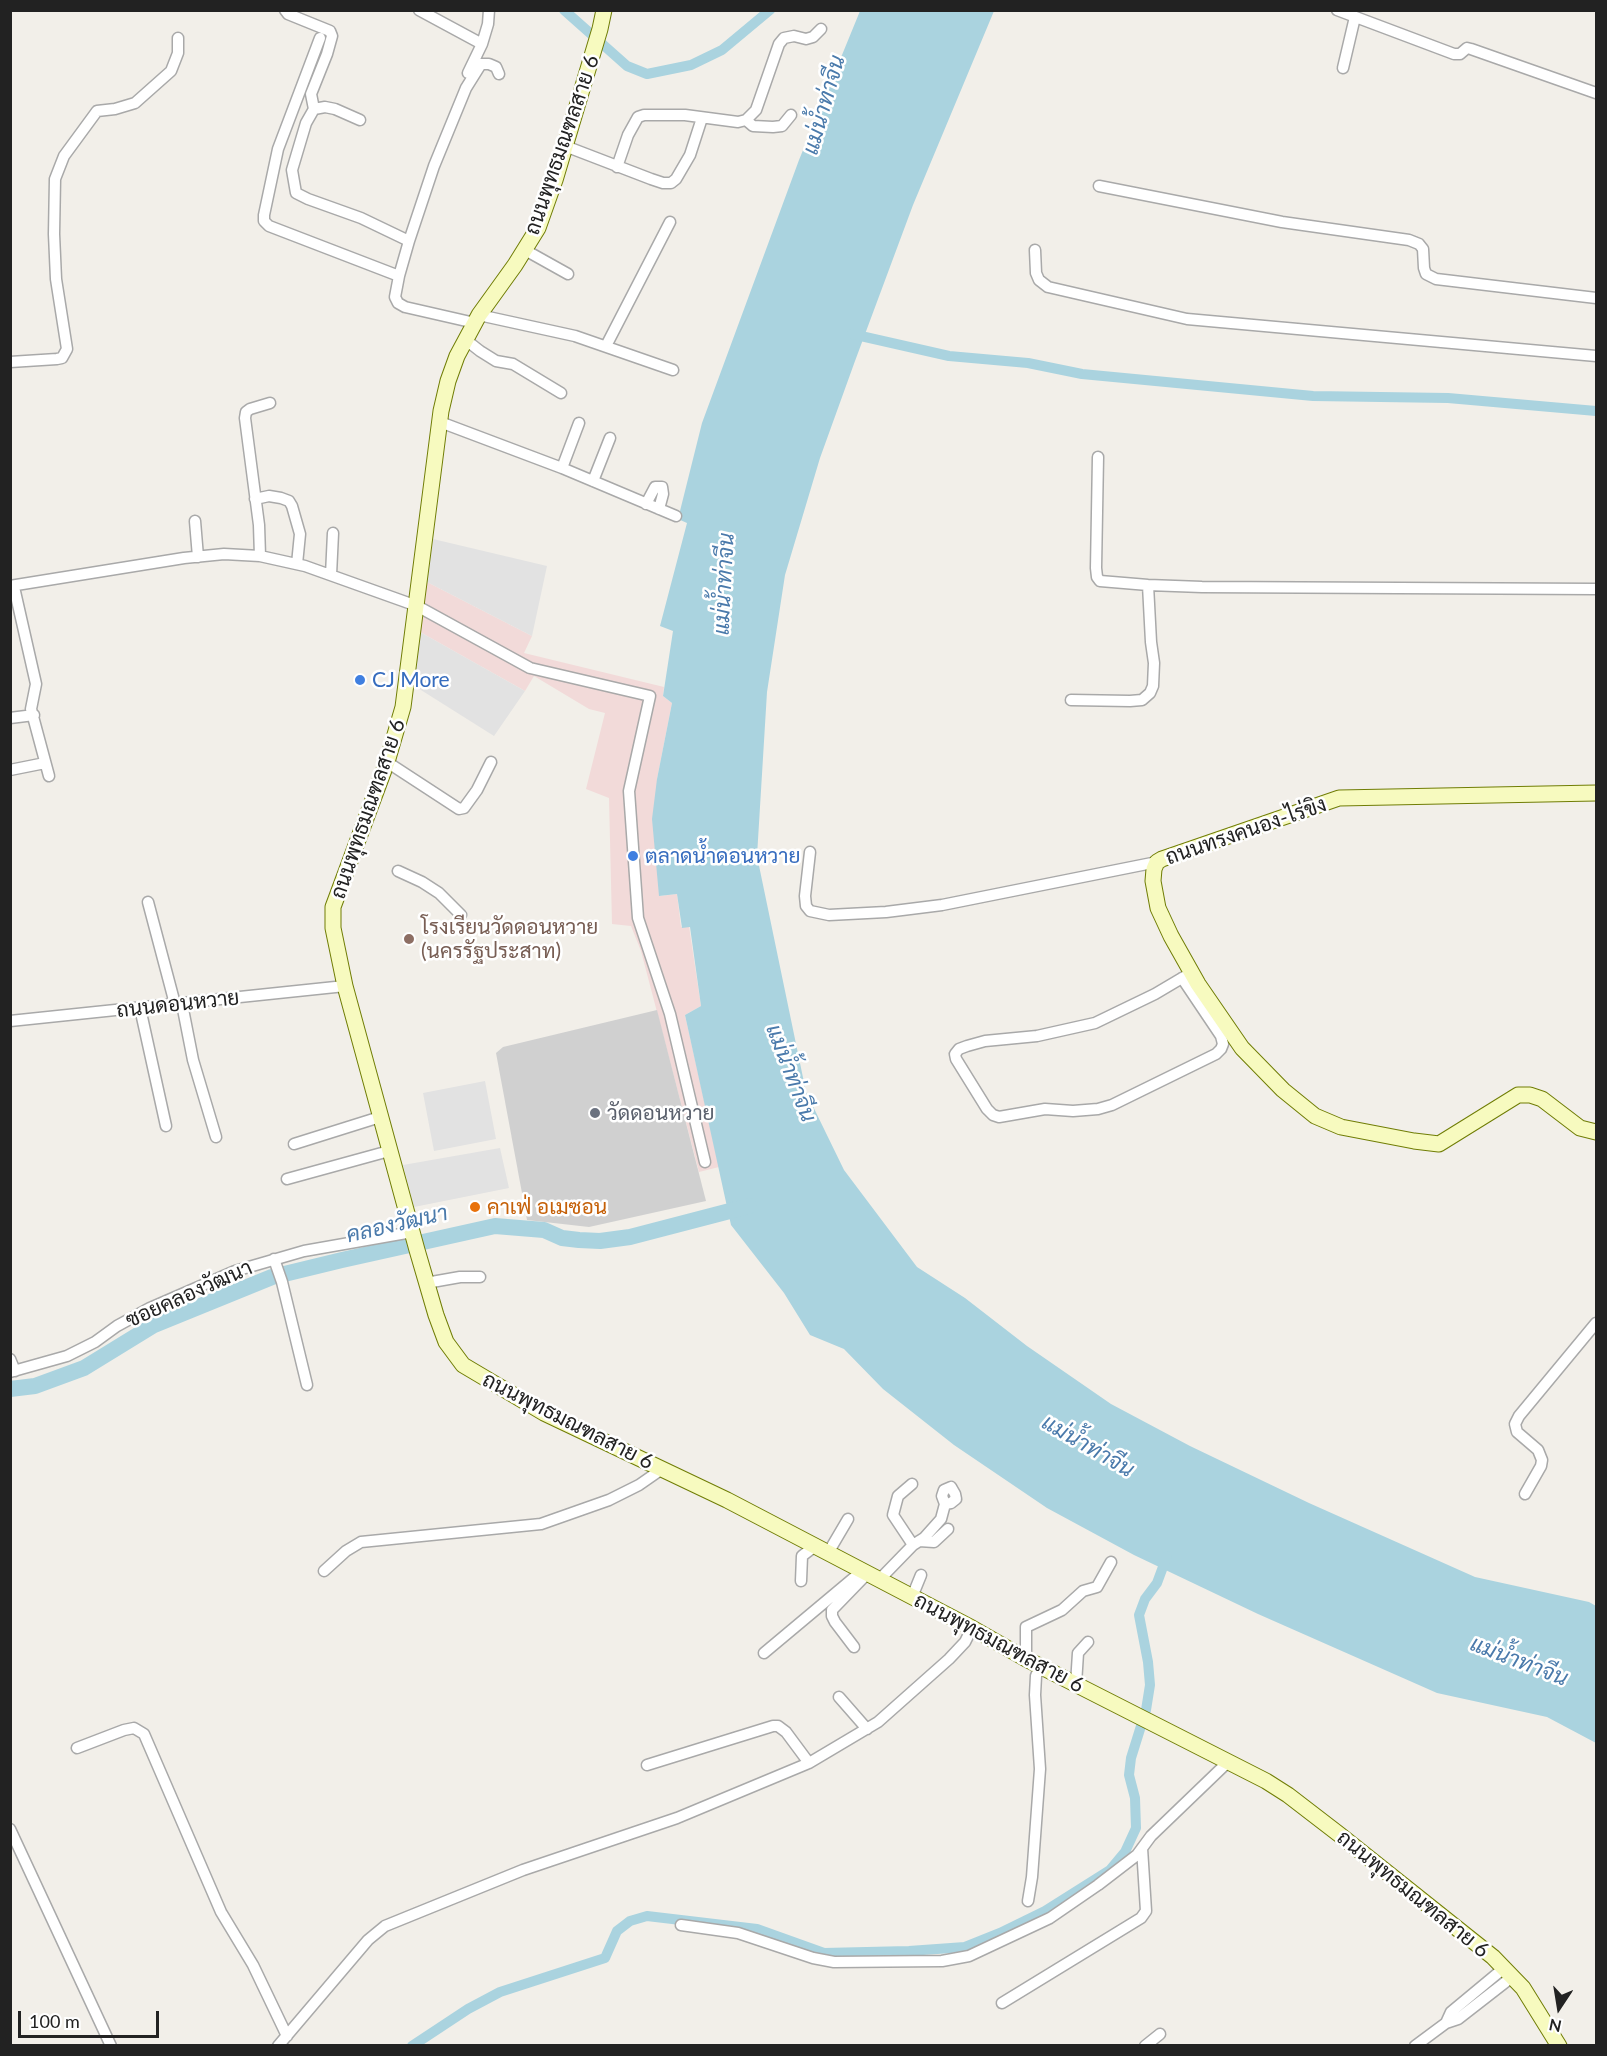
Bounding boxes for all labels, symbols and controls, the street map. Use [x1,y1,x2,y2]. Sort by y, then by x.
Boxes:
street label: ถนนพุทธมณฑลสาย 6 [519,52,605,238]
water label: แม่น้ำท่าจีน [797,52,851,158]
water label: แม่น้ำท่าจีน [708,532,740,636]
place label: CJ More [372,667,450,693]
marker: CJ More [353,673,367,687]
street label: ถนนพุทธมณฑลสาย 6 [325,716,411,902]
street label: ถนนทรงคนอง-ไร่ขิง [1162,792,1330,870]
place label: ตลาดน้ำดอนหวาย [645,843,801,869]
marker: ตลาดน้ำดอนหวาย [626,849,640,863]
place label: โรงเรียนวัดดอนหวาย (นครรัฐประสาท) [421,914,598,964]
marker: โรงเรียนวัดดอนหวาย (นครรัฐประสาท) [402,932,416,946]
street label: ถนนดอนหวาย [115,985,241,1023]
water label: แม่น้ำท่าจีน [760,1021,822,1125]
place label: วัดดอนหวาย [607,1100,715,1126]
marker: วัดดอนหวาย [588,1106,602,1120]
place label: คาเฟ่ อเมซอน [487,1194,607,1220]
water label: คลองวัฒนา [344,1200,450,1248]
marker: คาเฟ่ อเมซอน [468,1200,482,1214]
street label: ซอยคลองวัฒนา [122,1255,256,1333]
street label: ถนนพุทธมณฑลสาย 6 [478,1367,658,1475]
water label: แม่น้ำท่าจีน [1037,1409,1139,1483]
street label: ถนนพุทธมณฑลสาย 6 [910,1588,1088,1698]
water label: แม่น้ำท่าจีน [1467,1630,1571,1692]
street label: ถนนพุทธมณฑลสาย 6 [1332,1825,1494,1963]
north arrow [1529,1978,1589,2038]
scale bar [21,1999,162,2037]
text: 100 m [29,2010,80,2032]
text: N [1547,2016,1563,2037]

